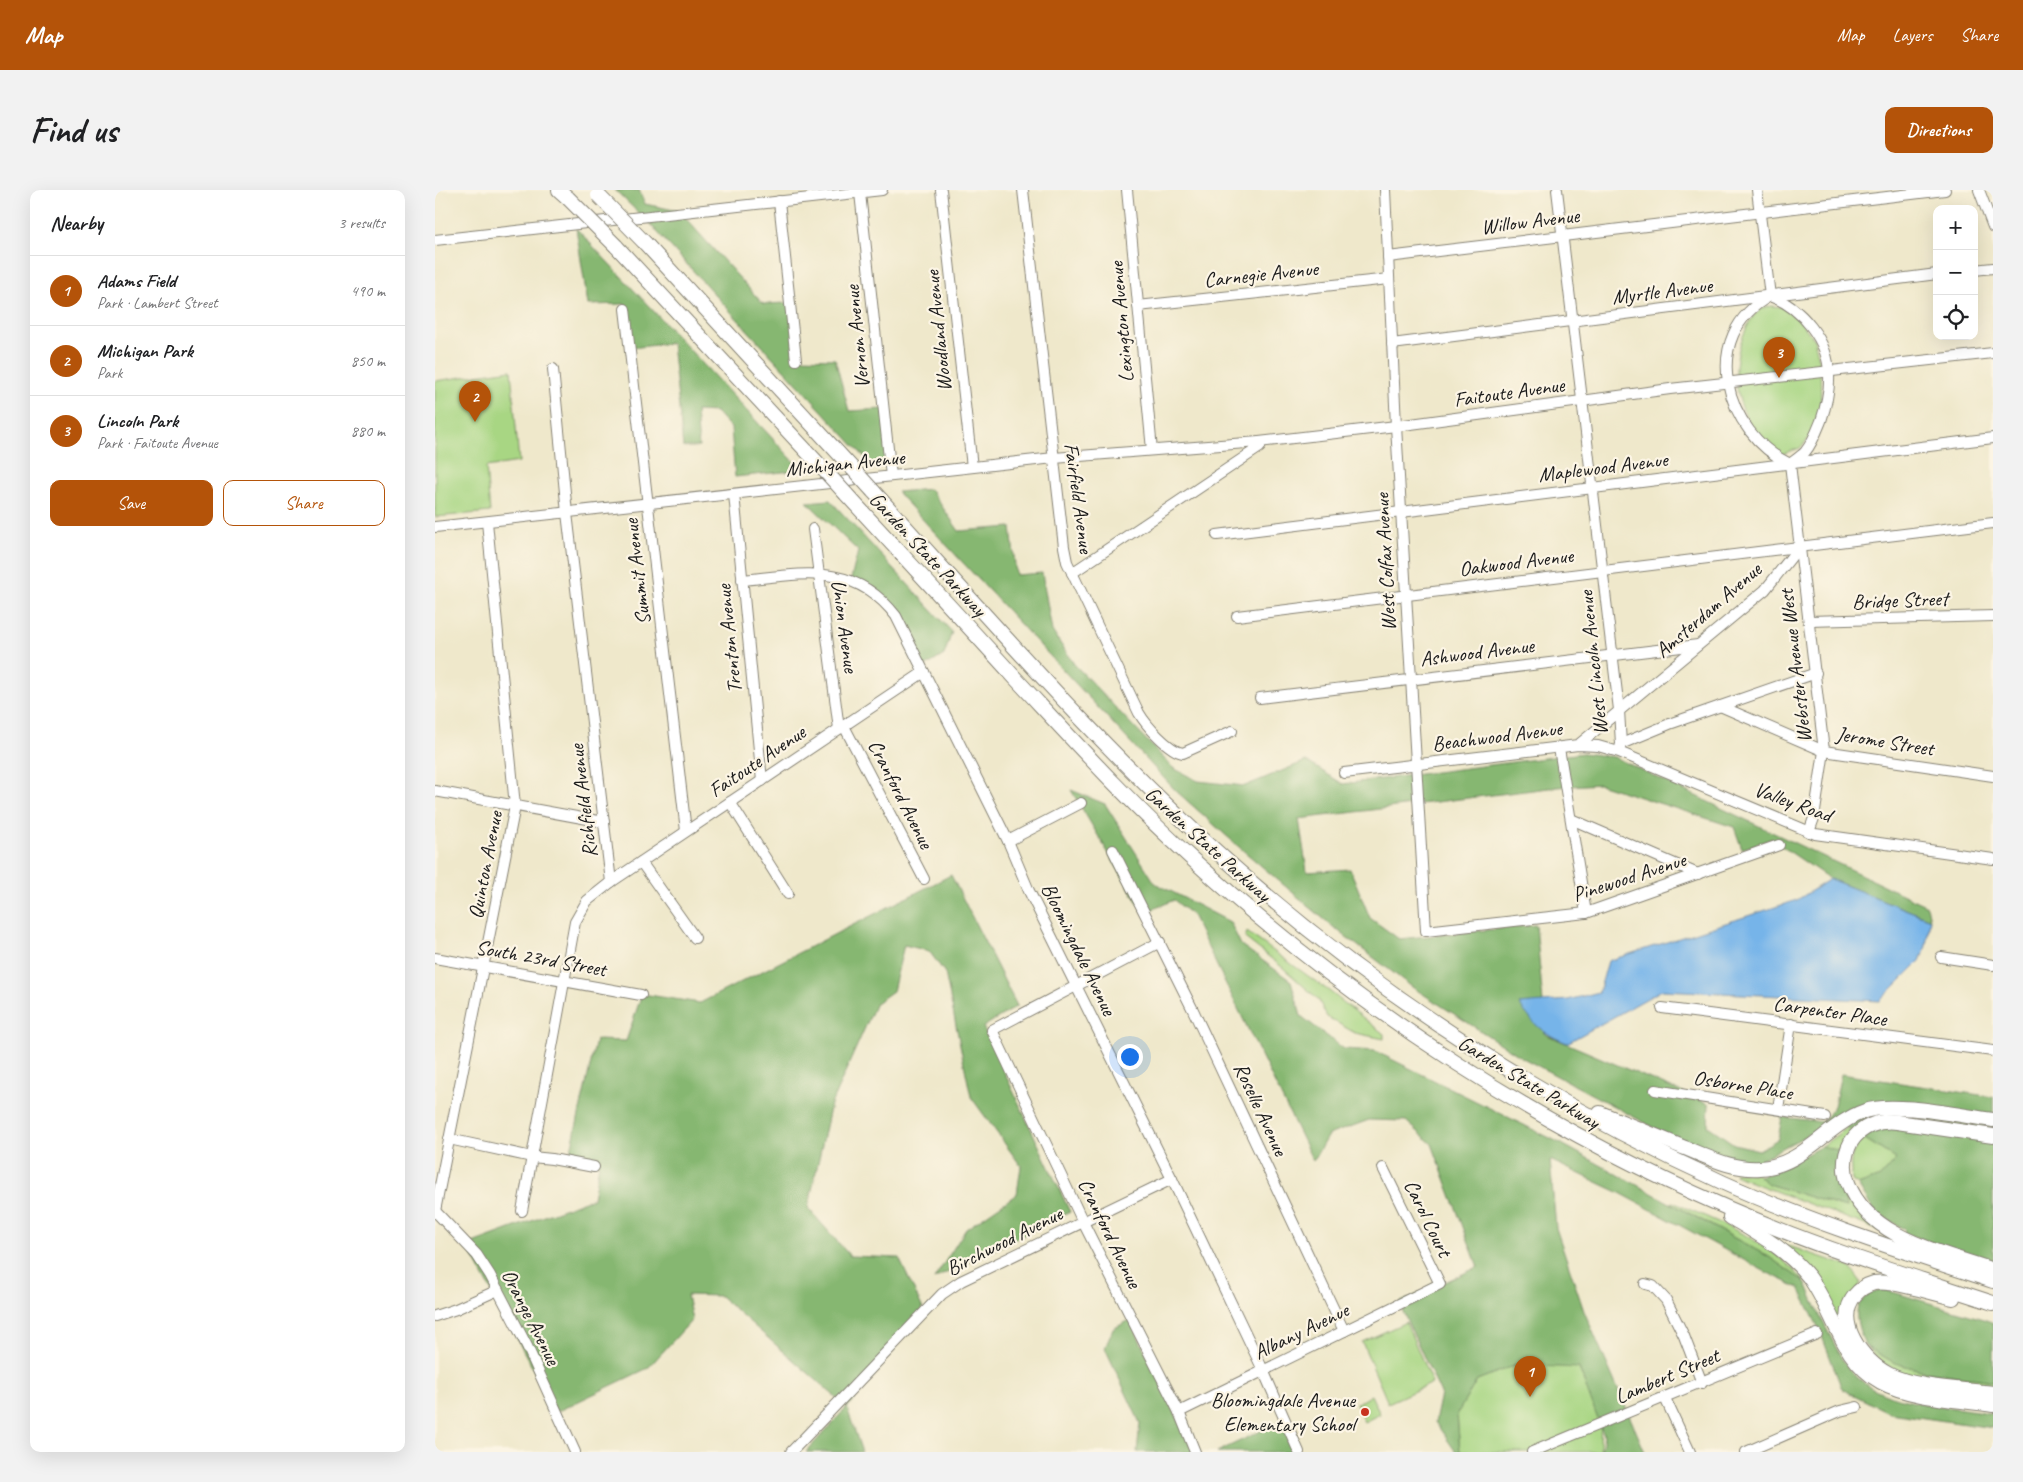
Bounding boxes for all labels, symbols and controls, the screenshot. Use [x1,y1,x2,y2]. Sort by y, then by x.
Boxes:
text: Map [25,20,62,50]
text: Map [1837,24,1865,46]
text: Layers [1893,24,1932,46]
text: Share [1960,24,1998,46]
button: Directions [1885,107,1993,153]
text: Find us [30,108,117,153]
street label: Willow Avenue [1480,202,1582,240]
map controls [1933,205,1978,340]
button: + [1933,205,1978,250]
text: Nearby [50,210,103,236]
text: 3 results [338,213,385,233]
button: − [1933,250,1978,295]
street label: Carnegie Avenue [1203,255,1321,293]
street label: Lexington Avenue [1103,259,1139,383]
street label: Woodland Avenue [919,268,957,393]
text: Adams Field [97,269,176,293]
street label: Myrtle Avenue [1611,272,1716,310]
text: 1 [62,281,70,301]
text: 490 m [351,281,385,301]
street label: Vernon Avenue [839,283,875,390]
text: Park · Lambert Street [97,293,218,313]
button: locate [1933,295,1978,340]
pin: 3 [1763,337,1795,378]
text: Michigan Park [97,339,193,363]
text: 2 [62,351,70,371]
text: 850 m [351,351,385,371]
text: Park [97,363,122,383]
street label: Faitoute Avenue [1452,371,1567,413]
pin: 2 [459,381,491,422]
text: Lincoln Park [97,409,178,433]
text: 3 [62,421,70,441]
text: 880 m [351,421,385,441]
text: Park · Faitoute Avenue [97,433,218,453]
street label: Fairfield Avenue [1058,441,1100,556]
street label: Michigan Avenue [784,444,907,482]
street label: Maplewood Avenue [1537,446,1671,488]
button: Save [50,480,213,526]
button: Share [223,480,385,526]
street label: Garden State Parkway [864,486,994,623]
street label: West Colfax Avenue [1368,491,1402,631]
street label: Summit Avenue [617,516,656,626]
street label: Oakwood Avenue [1458,542,1576,582]
street label: Amsterdam Avenue [1649,556,1767,663]
street label: Union Avenue [826,578,865,675]
street label: Trenton Avenue [710,582,748,695]
street label: Bridge Street [1852,585,1951,615]
street label: Webster Avenue West [1772,586,1817,744]
street label: West Lincoln Avenue [1572,588,1614,736]
street label: Ashwood Avenue [1419,632,1537,672]
street label: Beachwood Avenue [1431,715,1566,757]
street label: Faitoute Avenue [704,718,811,803]
street label: Jerome Street [1834,720,1937,762]
street label: Cranford Avenue [863,735,940,854]
street label: Richfield Avenue [563,742,603,859]
street label: Valley Road [1751,776,1839,829]
street label: Garden State Parkway [1140,781,1278,909]
street label: Quinton Avenue [462,808,508,921]
street label: Pinewood Avenue [1569,846,1691,908]
street label: Bloomingdale Avenue [1036,878,1123,1021]
street label: South 23rd Street [474,934,610,983]
street label: Carpenter Place [1772,990,1889,1032]
street label: Garden State Parkway [1453,1030,1606,1135]
your location [1117,1044,1143,1070]
street label: Roselle Avenue [1228,1058,1294,1161]
street label: Osborne Place [1692,1064,1796,1106]
street label: Cranford Avenue [1072,1174,1148,1293]
street label: Carol Court [1398,1175,1459,1263]
street label: Birchwood Avenue [942,1200,1067,1281]
street label: Orange Avenue [496,1265,567,1370]
street label: Albany Avenue [1249,1296,1355,1365]
street label: Lambert Street [1611,1342,1725,1410]
pin: 1 [1514,1356,1546,1397]
place label: Bloomingdale Avenue Elementary School [1211,1387,1358,1437]
marker: Bloomingdale Avenue Elementary School [1359,1406,1371,1418]

